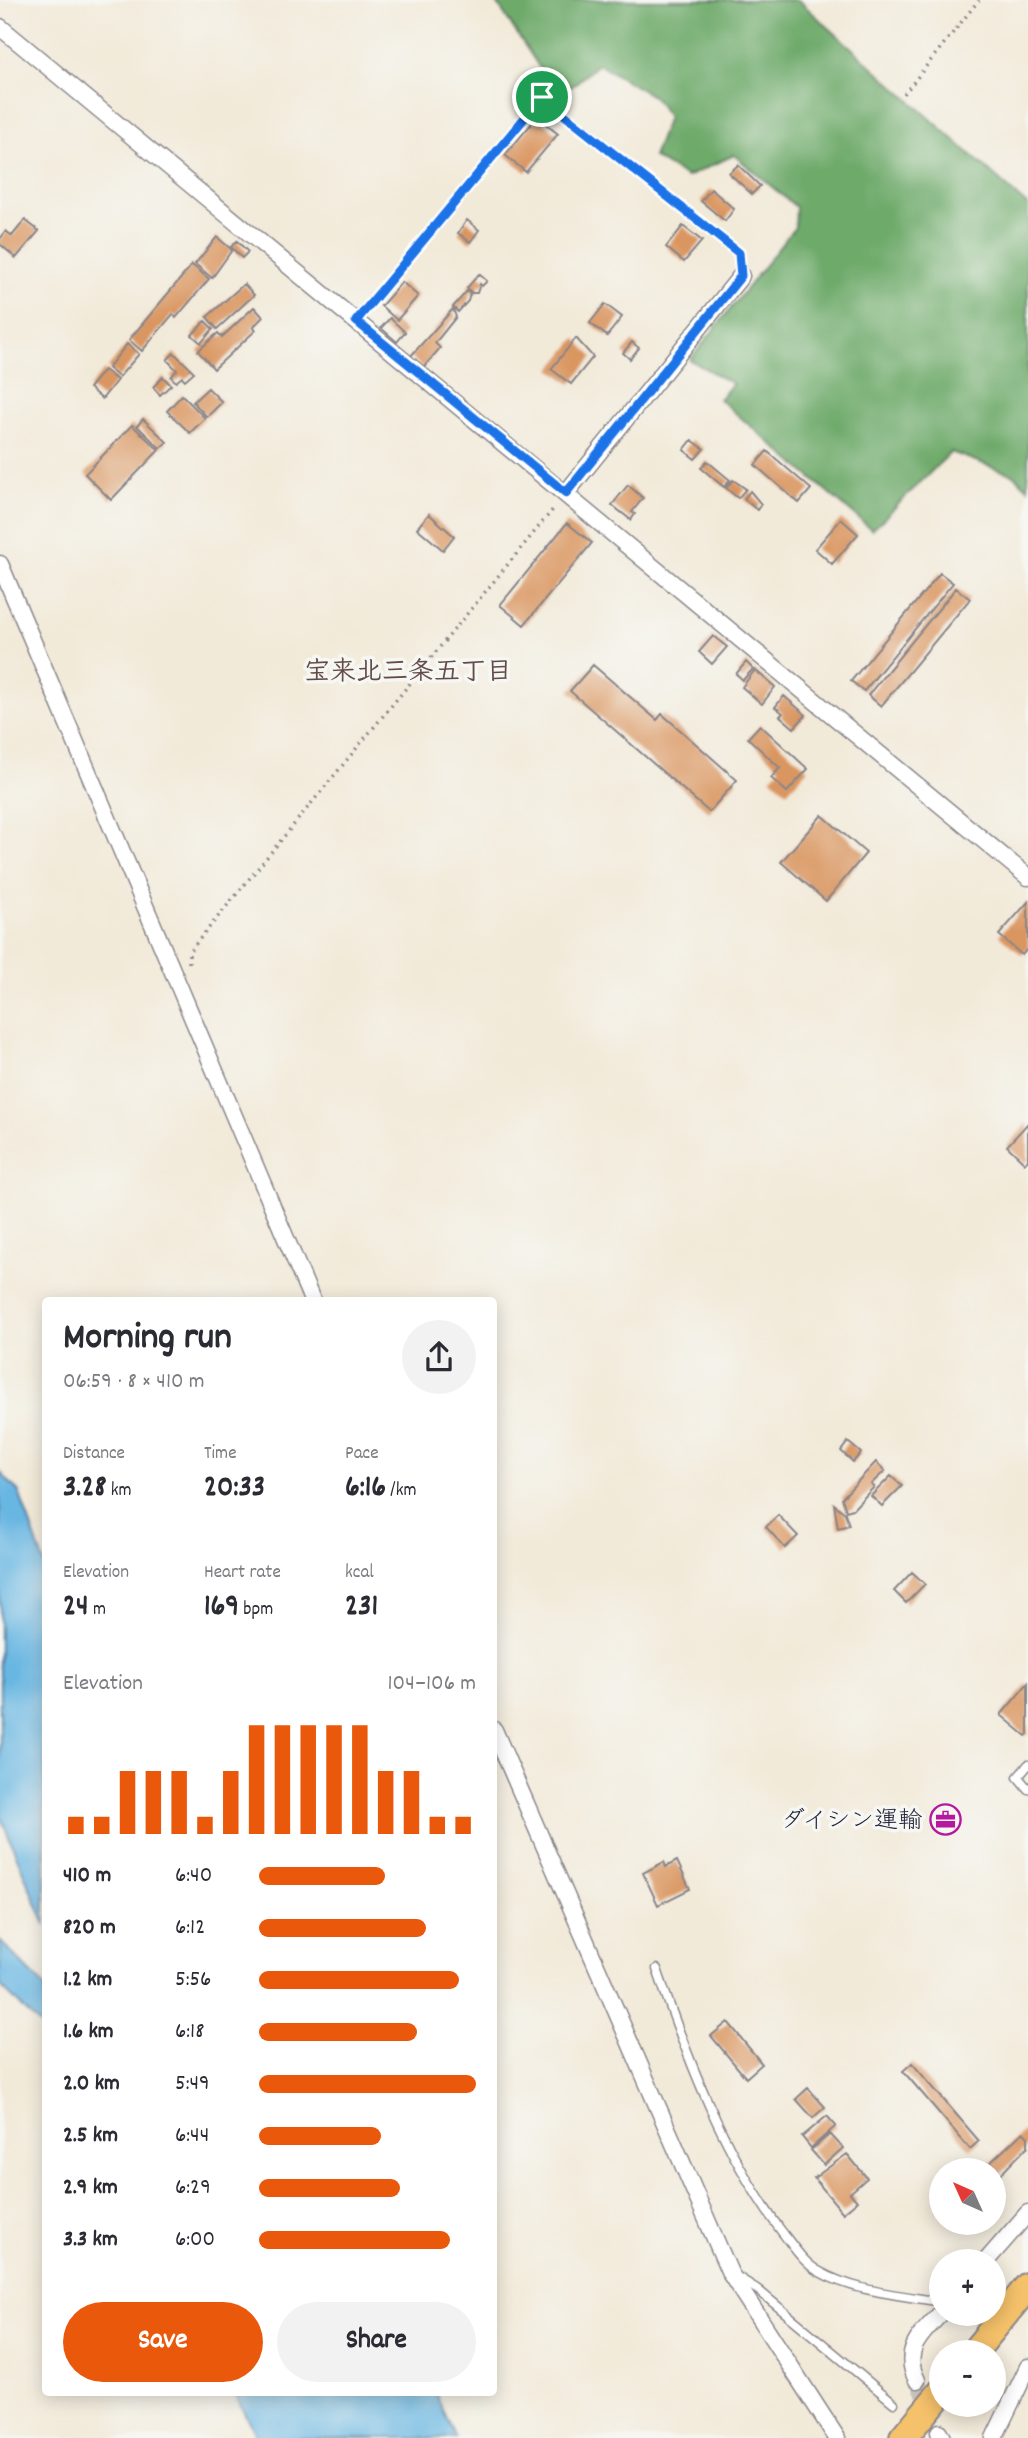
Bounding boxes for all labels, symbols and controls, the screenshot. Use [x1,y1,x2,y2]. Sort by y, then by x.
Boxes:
pin [512,67,572,127]
icon: arrive [523,78,561,116]
district label: 宝来北三条五丁目 [304,655,512,692]
text: Morning run [63,1312,232,1367]
button: share [402,1320,476,1394]
text: 06:59 · 8 × 410 m [63,1366,205,1399]
text: Distance [63,1441,125,1468]
text: Time [204,1441,237,1468]
text: Pace [345,1441,379,1468]
text: 3.28 [63,1468,106,1511]
text: 20:33 [204,1468,265,1511]
text: 6:16 [345,1468,386,1511]
text: km [106,1478,132,1505]
text: /km [386,1478,417,1505]
text: Elevation [63,1560,129,1587]
text: Heart rate [204,1560,281,1587]
text: kcal [345,1560,374,1587]
text: 24 [63,1587,89,1630]
text: 169 [204,1587,239,1630]
text: 231 [345,1587,378,1630]
text: m [89,1597,106,1624]
text: bpm [239,1597,273,1624]
text: Elevation [63,1668,143,1701]
text: 104–106 m [388,1668,476,1701]
office icon: ダイシン運輸 [928,1802,962,1836]
place label: ダイシン運輸 [781,1805,922,1839]
text: 410 m [63,1860,111,1893]
text: 6:40 [175,1860,212,1893]
text: 820 m [63,1912,116,1945]
text: 6:12 [175,1912,205,1945]
text: 1.2 km [63,1964,112,1997]
text: 5:56 [175,1964,211,1997]
text: 1.6 km [63,2016,114,2049]
text: 6:18 [175,2016,204,2049]
text: 2.0 km [63,2068,120,2101]
text: 5:49 [175,2068,210,2101]
text: 2.5 km [63,2120,118,2153]
text: 6:44 [175,2120,209,2153]
north arrow [929,2158,1006,2235]
map controls [929,2158,1006,2417]
text: 2.9 km [63,2172,118,2205]
text: 6:29 [175,2172,211,2205]
text: 3.3 km [63,2224,118,2257]
text: 6:00 [175,2224,215,2257]
button: + [929,2249,1006,2326]
button: Save [63,2302,263,2382]
button: Share [277,2302,476,2382]
button: − [929,2340,1006,2417]

